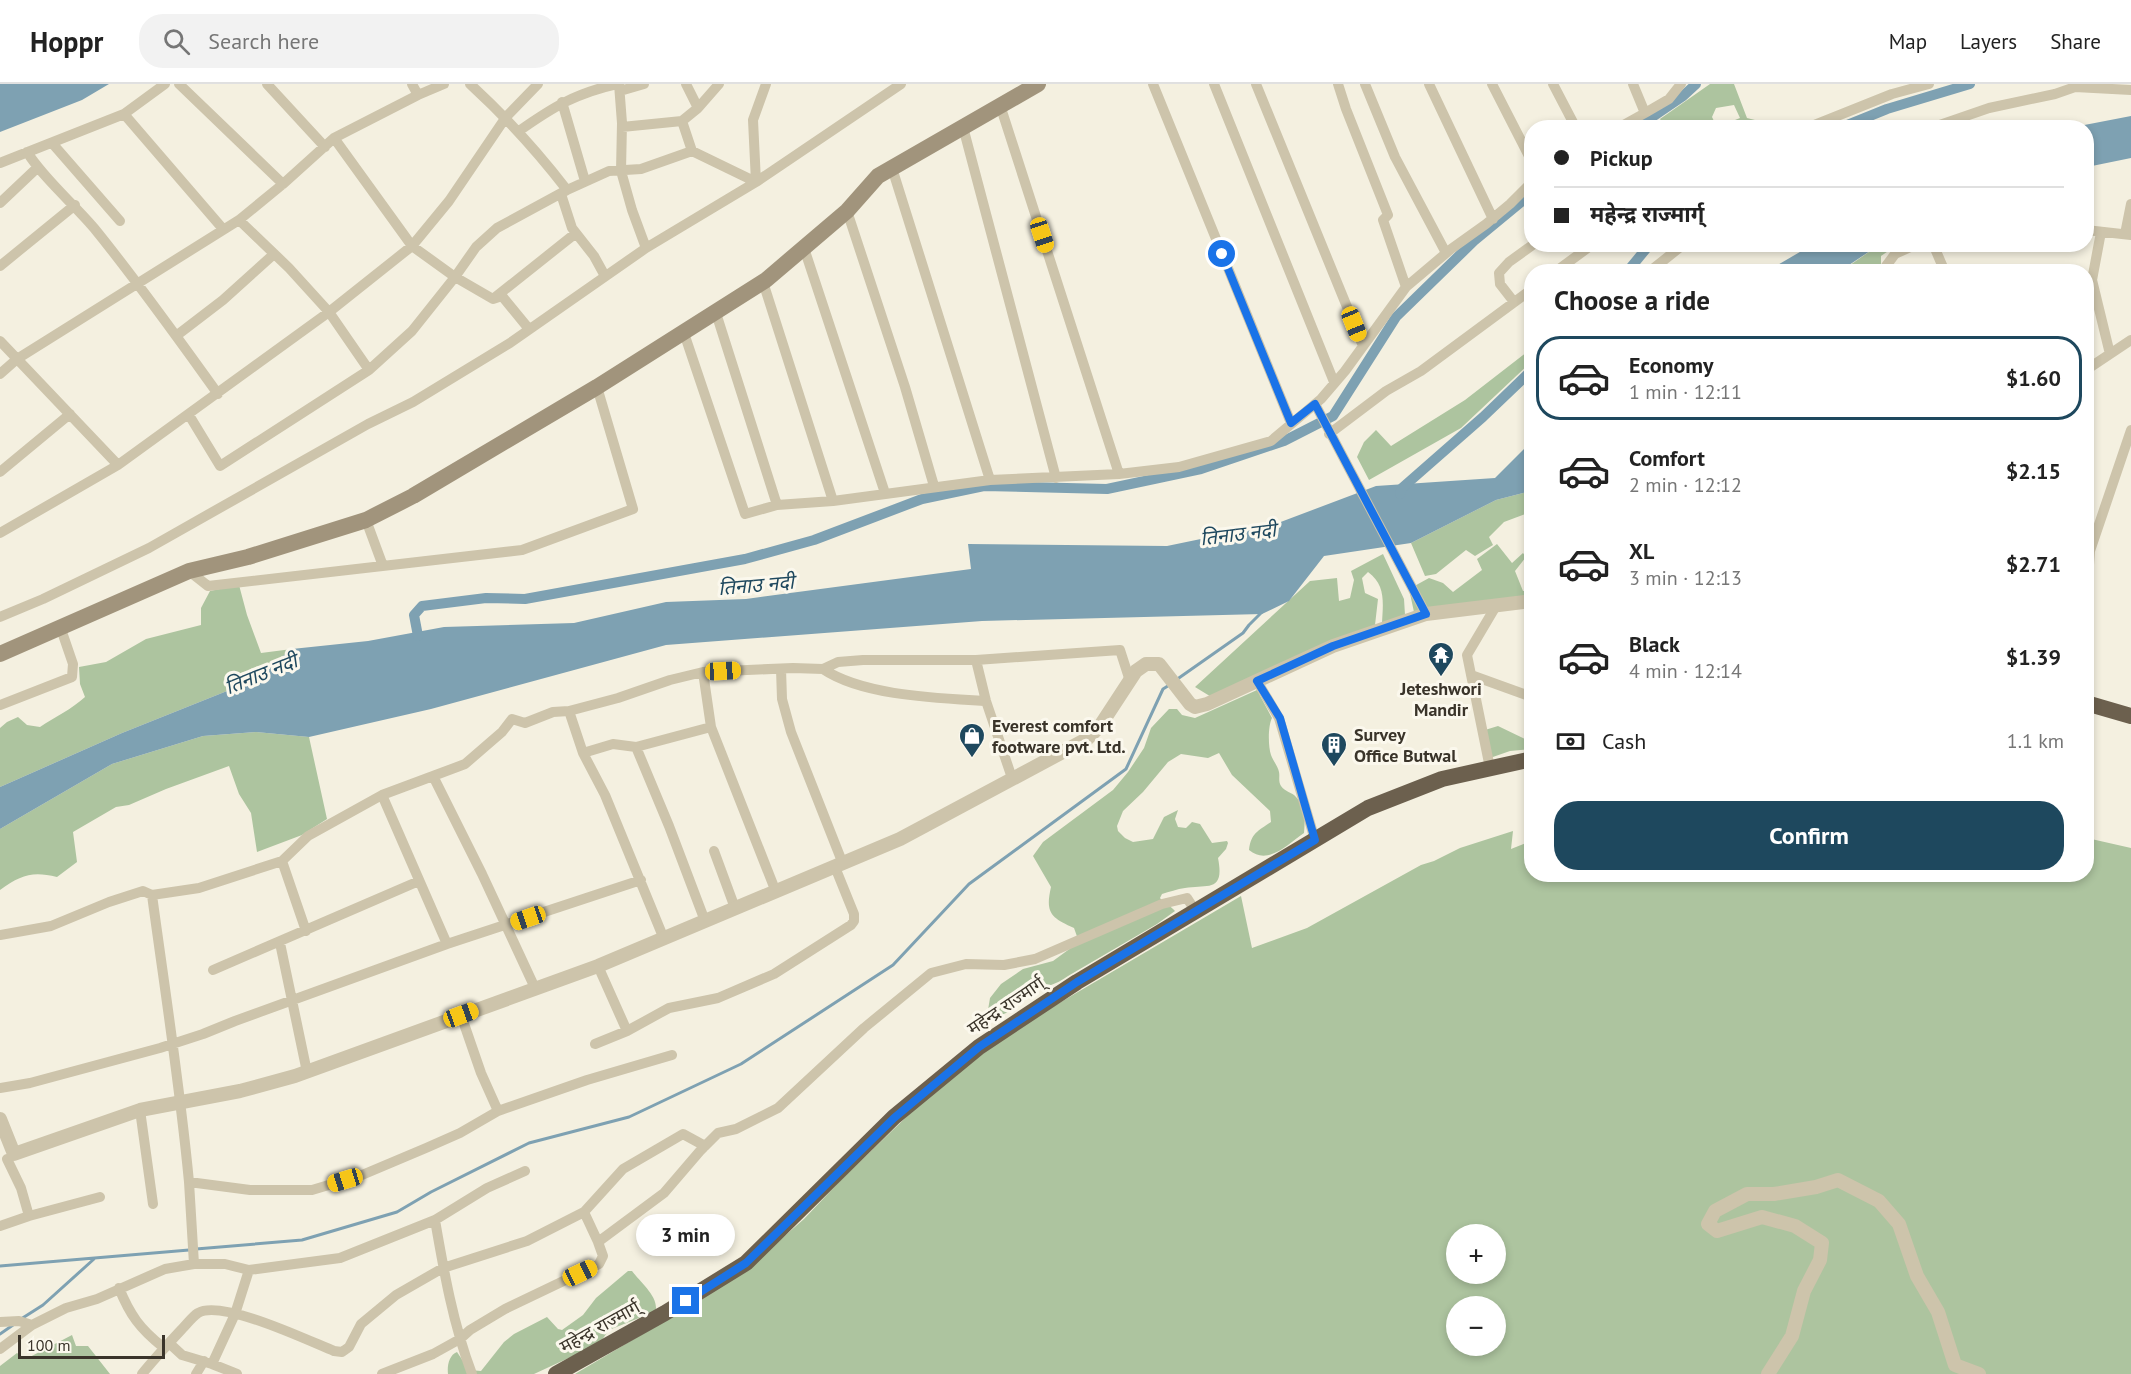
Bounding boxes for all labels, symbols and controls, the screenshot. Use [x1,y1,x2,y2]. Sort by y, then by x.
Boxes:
search box [139,14,559,68]
text: Hoppr [30,23,103,60]
icon: search [160,25,193,58]
text: Search here [208,27,319,55]
text: Map [1889,28,1927,55]
text: Layers [1960,28,2017,55]
text: Share [2050,28,2101,55]
text: Pickup [1590,144,1653,172]
text: महेन्द्र राज्मार्ग् [1590,200,1704,228]
car [1028,215,1056,255]
route start [1208,240,1235,267]
text: Choose a ride [1554,283,1710,317]
car [1339,304,1369,344]
icon: car [1557,351,1611,405]
text: Economy [1629,351,1713,379]
text: $1.60 [2006,364,2061,392]
text: 1 min · 12:11 [1629,379,1742,405]
icon: car [1557,444,1611,498]
text: Comfort [1629,444,1705,472]
text: $2.15 [2006,457,2061,485]
text: 2 min · 12:12 [1629,472,1742,498]
water label: तिनाउ नदी [1199,516,1281,552]
icon: car [1557,537,1611,591]
text: XL [1629,537,1654,565]
text: $2.71 [2006,550,2061,578]
text: 3 min · 12:13 [1629,565,1742,591]
water label: तिनाउ नदी [717,568,799,601]
icon: car [1557,630,1611,684]
text: Black [1629,630,1680,658]
temple icon: Jeteshwori Mandir [1426,640,1456,678]
text: $1.39 [2006,643,2061,671]
water label: तिनाउ नदी [221,646,305,700]
text: 4 min · 12:14 [1629,658,1742,684]
car [705,661,741,681]
place label: Jeteshwori Mandir [1399,677,1482,721]
place label: Everest comfort footware pvt. Ltd. [992,714,1126,758]
shop icon: Everest comfort footware pvt. Ltd. [957,721,987,759]
place label: Survey Office Butwal [1354,723,1457,767]
icon: cash [1554,725,1587,758]
text: Cash [1602,727,1646,755]
text: 1.1 km [2007,728,2064,754]
building icon: Survey Office Butwal [1319,730,1349,768]
button: Confirm [1554,801,2064,870]
car [508,904,548,932]
street label: महेन्द्र राज्मार्ग् [963,970,1051,1040]
car [441,1000,481,1030]
car [325,1166,365,1194]
callout: 3 min [636,1214,736,1256]
text: 3 min [661,1222,710,1248]
map controls [1446,1224,1506,1356]
button: + [1446,1224,1506,1284]
car [560,1257,600,1289]
route end [672,1287,699,1314]
street label: महेन्द्र राज्मार्ग् [556,1294,646,1358]
button: − [1446,1296,1506,1356]
scale bar [18,1332,165,1360]
text: 100 m [27,1335,70,1355]

